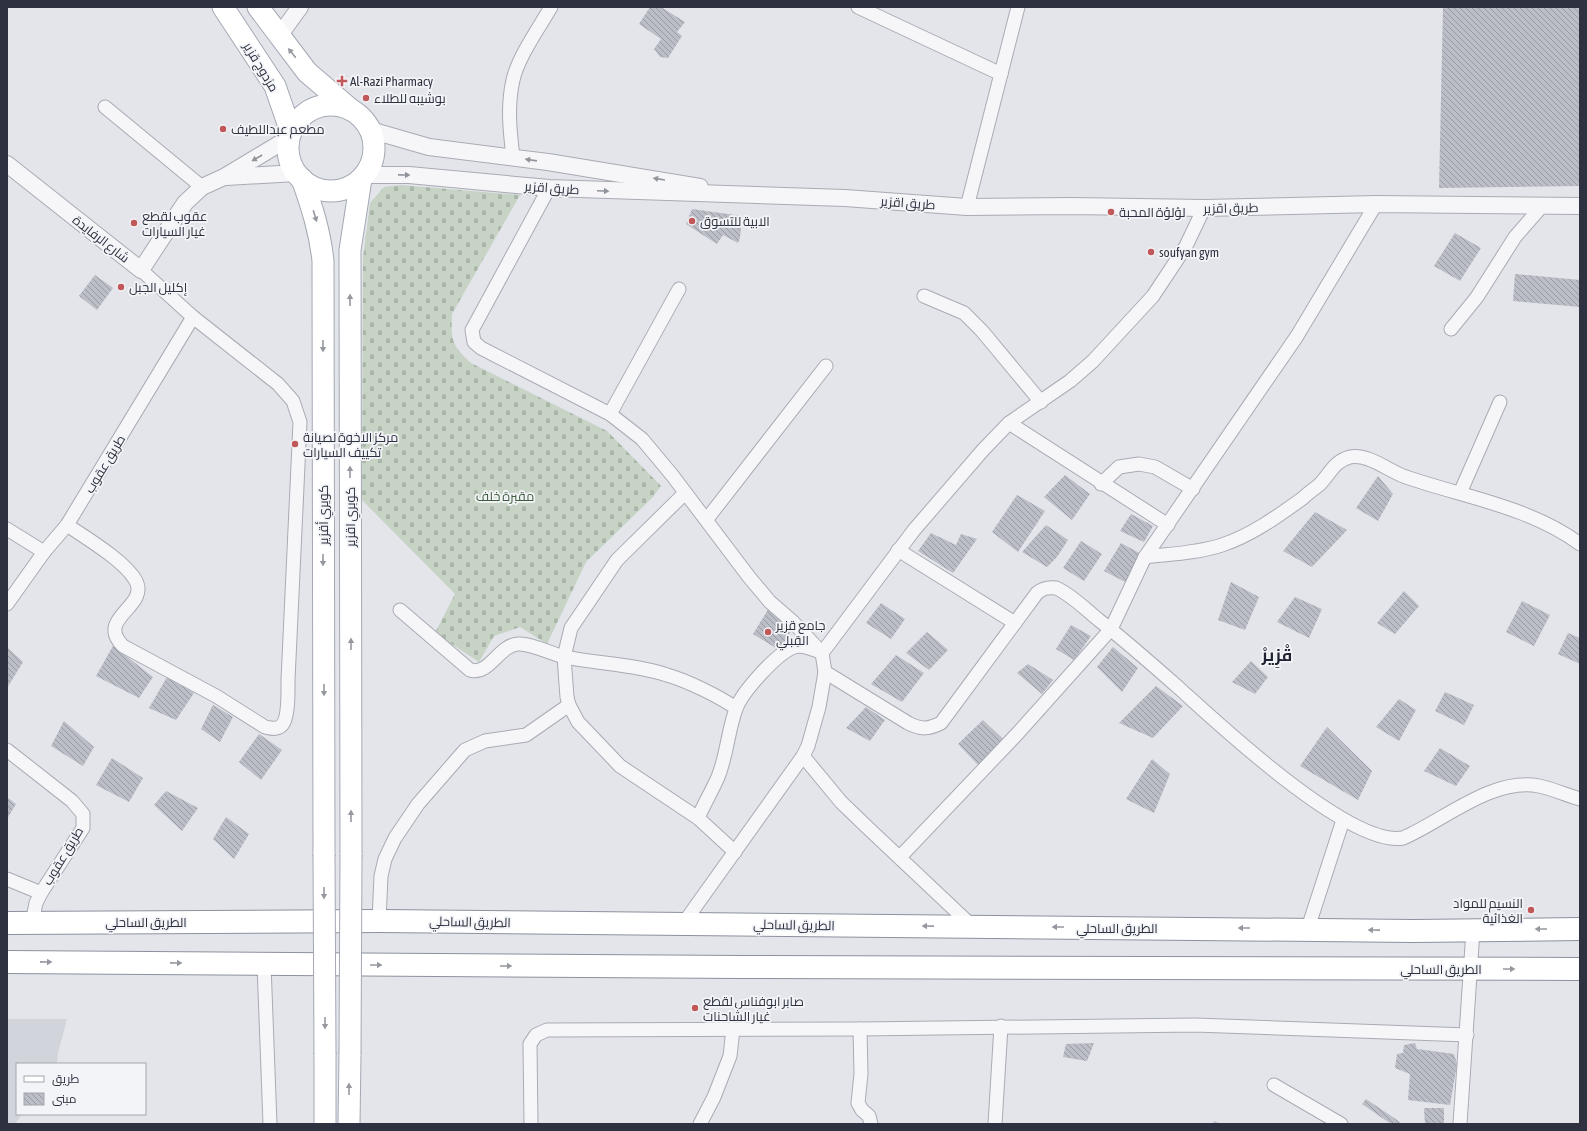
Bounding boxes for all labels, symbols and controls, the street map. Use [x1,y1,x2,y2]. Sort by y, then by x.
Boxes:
street label: مزدوج قزير [239,39,282,95]
one-way arrow [288,47,297,58]
place label: Al-Razi Pharmacy [350,74,434,89]
marker: Al-Razi Pharmacy [337,76,347,86]
place label: بوشيبه للطلاء [374,91,446,106]
marker: بوشيبه للطلاء [361,93,371,103]
place label: مطعم عبداللطيف [231,122,325,139]
marker: مطعم عبداللطيف [218,124,228,134]
one-way arrow [251,154,263,161]
one-way arrow [525,157,537,163]
one-way arrow [398,172,411,178]
one-way arrow [653,176,665,182]
street label: طريق اقزير [523,179,580,197]
one-way arrow [597,187,609,194]
street label: طريق اقزير [879,194,936,212]
street label: طريق اقزير [1202,200,1259,216]
place label: لؤلؤة المحبة [1119,205,1186,220]
marker: لؤلؤة المحبة [1106,207,1116,217]
place label: عقوب لقطع غيار السيارات [142,209,207,239]
one-way arrow [312,211,318,223]
street label: شارع الرفايدة [69,212,132,267]
place label: الابية للتسوق [700,214,770,229]
marker: الابية للتسوق [687,216,697,226]
marker: عقوب لقطع غيار السيارات [129,218,139,228]
place label: soufyan gym [1159,245,1219,260]
marker: soufyan gym [1146,247,1156,257]
place label: إكليل الجبل [129,280,188,296]
marker: إكليل الجبل [116,282,126,292]
one-way arrow [347,293,353,306]
one-way arrow [320,340,326,353]
place label: مركز الاخوة لصيانة تكييف السيارات [303,430,398,460]
street label: طريق عقوب [82,432,128,496]
marker: مركز الاخوة لصيانة تكييف السيارات [290,439,300,449]
one-way arrow [347,465,353,478]
street label: كويري أقزير [315,485,334,546]
street label: كوبري اقزير [343,487,361,548]
park label: مقبرة خلف [476,489,534,504]
one-way arrow [320,554,326,567]
place label: جامع قزير القِبلي [775,618,826,651]
marker: جامع قزير القِبلي [763,627,773,637]
one-way arrow [348,637,354,650]
district label: قْزِيرْ [1261,644,1292,668]
one-way arrow [321,684,327,697]
one-way arrow [348,809,354,822]
street label: طريق عقوب [40,824,86,888]
one-way arrow [321,887,327,900]
place label: النسيم للمواد الغذائية [1453,896,1523,926]
marker: النسيم للمواد الغذائية [1526,905,1536,915]
street label: الطريق الساحلي [429,914,511,933]
street label: الطريق الساحلي [105,915,187,933]
street label: الطريق الساحلي [753,917,835,936]
street label: الطريق الساحلي [1076,921,1158,939]
one-way arrow [922,923,934,930]
one-way arrow [1051,924,1064,930]
one-way arrow [1237,925,1250,931]
one-way arrow [1535,926,1547,933]
one-way arrow [1367,927,1380,933]
one-way arrow [40,959,53,965]
one-way arrow [170,960,183,966]
one-way arrow [370,962,383,968]
one-way arrow [500,962,512,969]
street label: الطريق الساحلي [1400,962,1482,980]
one-way arrow [1503,966,1516,972]
place label: صابر ابوفناس لقطع غيار الشاحنات [703,994,804,1024]
marker: صابر ابوفناس لقطع غيار الشاحنات [690,1003,700,1013]
one-way arrow [322,1017,328,1030]
legend [16,1063,146,1115]
text: طريق [52,1072,80,1086]
one-way arrow [346,1082,352,1095]
text: مبنى [52,1092,77,1106]

